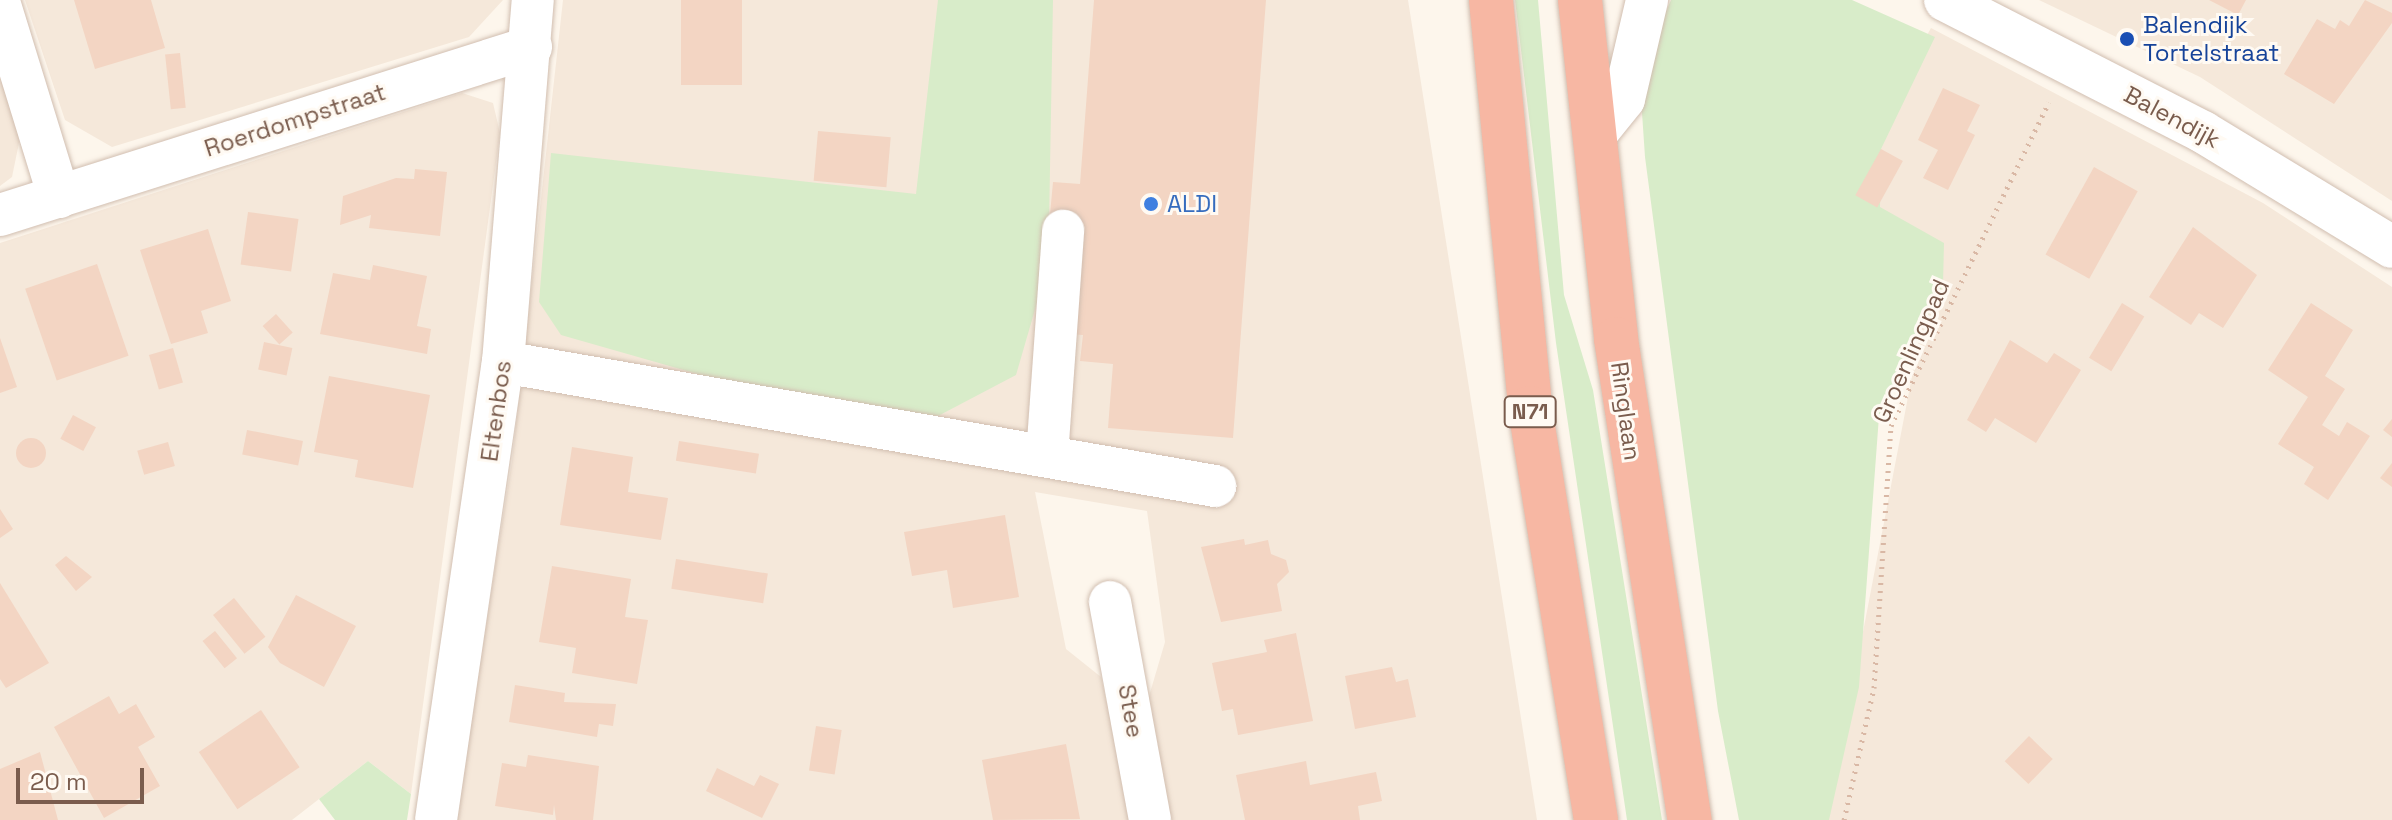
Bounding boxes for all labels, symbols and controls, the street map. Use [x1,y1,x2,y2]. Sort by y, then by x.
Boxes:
place label: Balendijk Tortelstraat [2143,11,2279,67]
marker: Balendijk Tortelstraat [2118,30,2136,48]
street label: Roerdompstraat [201,77,389,163]
street label: Balendijk [2119,80,2225,154]
place label: ALDI [1167,190,1217,218]
marker: ALDI [1142,195,1160,213]
street label: Groenlingpad [1866,275,1956,427]
street label: Eltenbos [475,359,517,463]
street label: Ringlaan [1605,360,1647,462]
road number: N71 [1502,394,1558,430]
street label: Stee [1112,682,1150,740]
scale bar [20,752,148,802]
text: 20 m [30,766,87,797]

